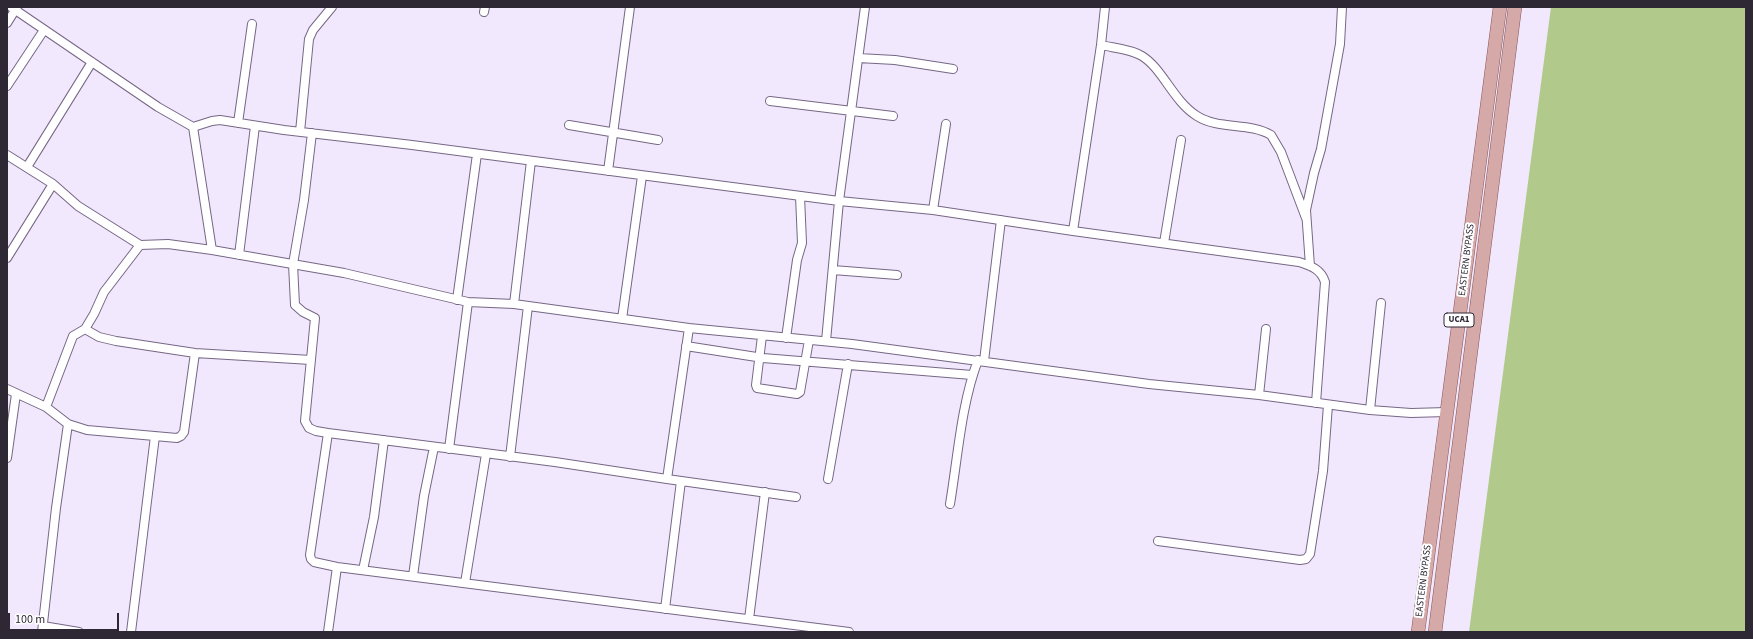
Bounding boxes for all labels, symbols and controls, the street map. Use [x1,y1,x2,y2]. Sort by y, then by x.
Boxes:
street label: EASTERN BYPASS [1457,223,1477,297]
road number: UCA1 [1444,313,1474,327]
street label: EASTERN BYPASS [1414,544,1434,618]
scale bar [10,605,121,631]
text: 100 m [15,611,45,628]

